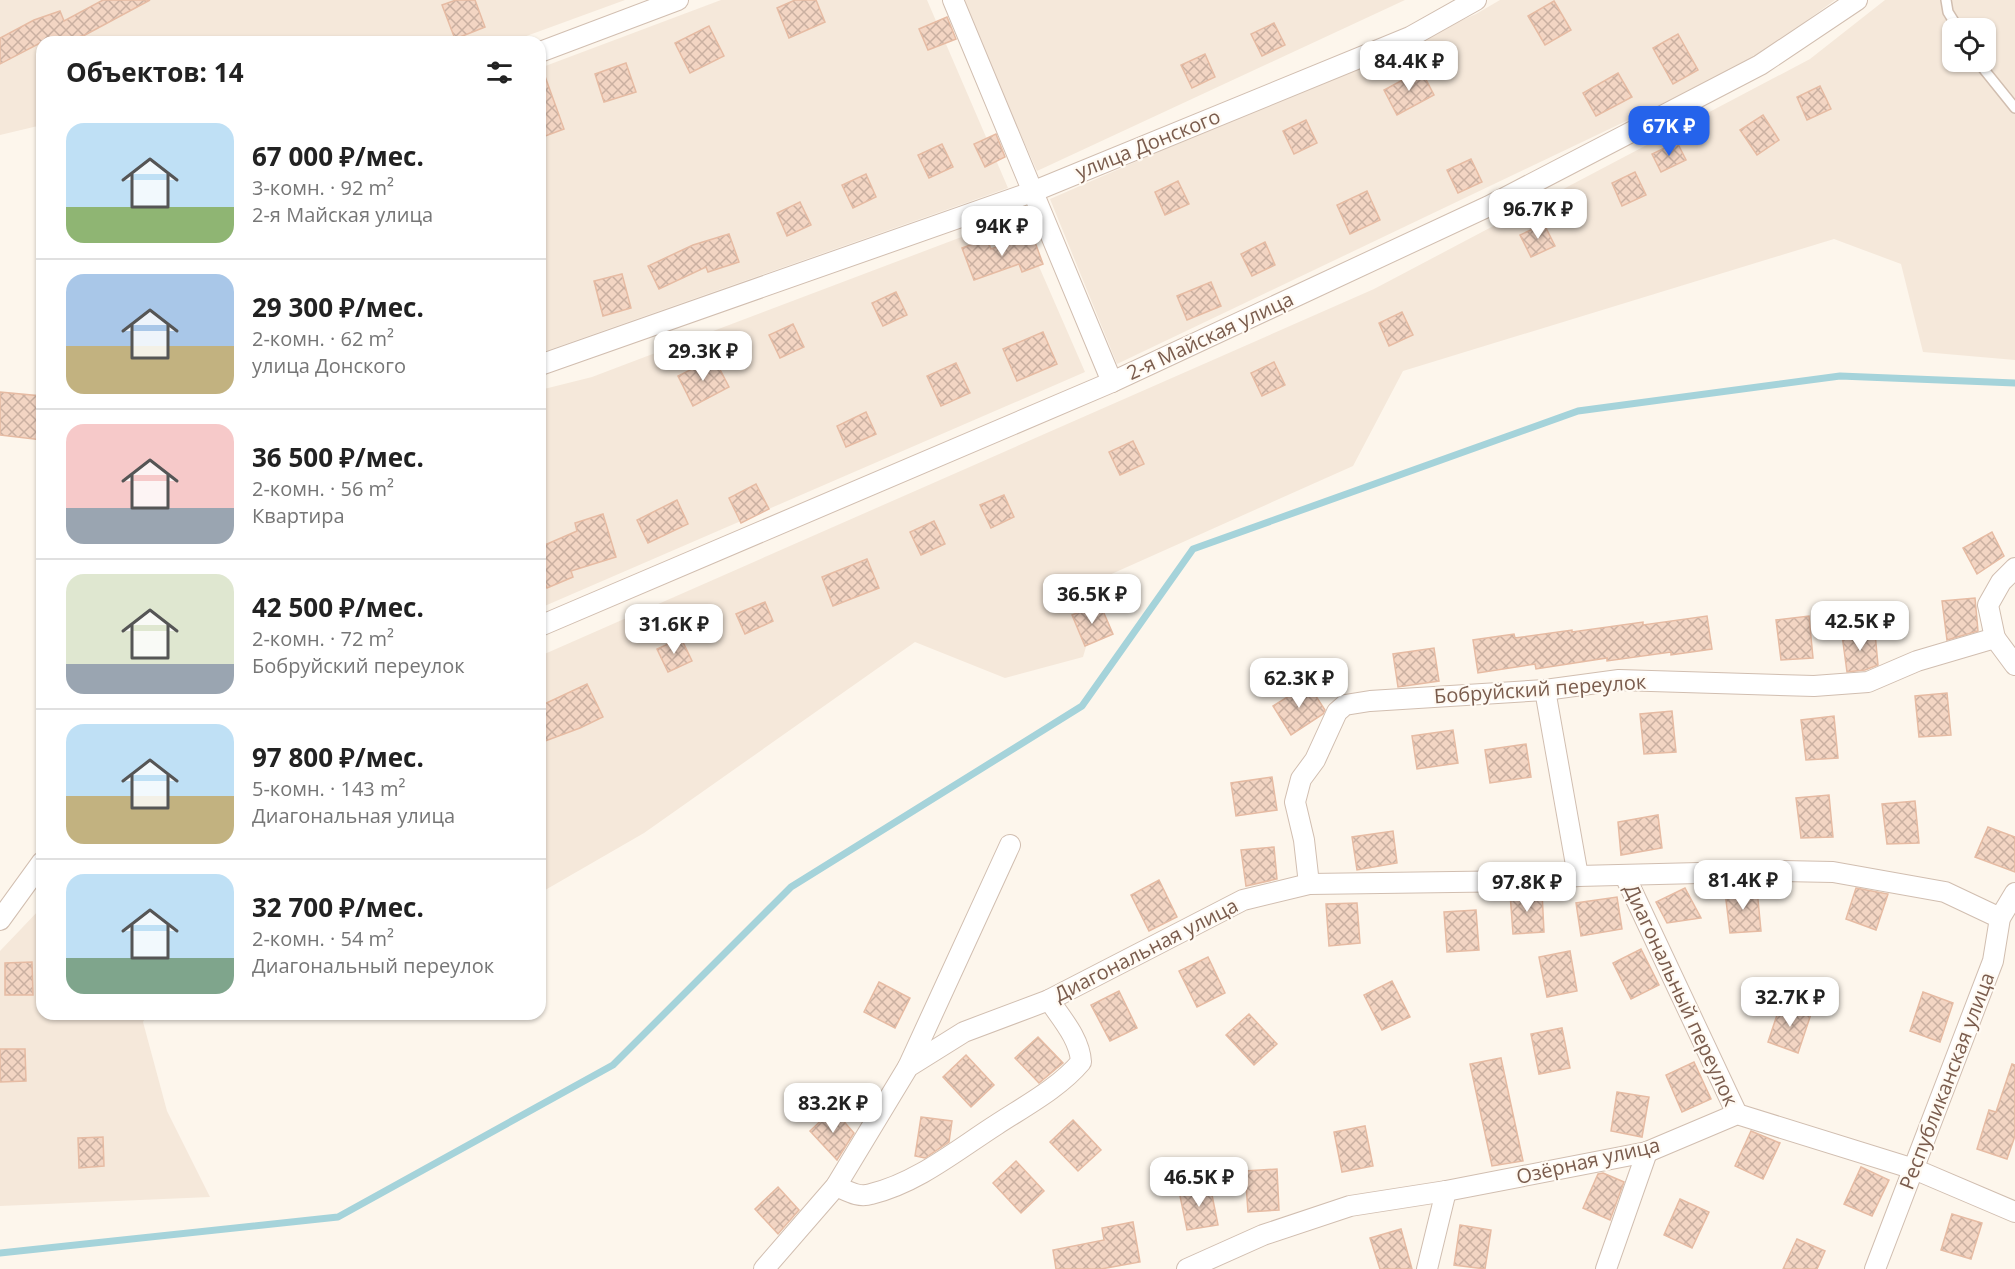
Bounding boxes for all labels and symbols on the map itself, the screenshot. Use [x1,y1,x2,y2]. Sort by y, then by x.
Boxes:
pin: 84.4K ₽ [1354,41,1464,92]
street label: улица Донского [1071,102,1224,185]
pin: 67K ₽ [1627,106,1711,157]
pin: 96.7K ₽ [1483,189,1593,240]
pin: 94K ₽ [960,206,1044,257]
street label: 2-я Майская улица [1122,285,1298,386]
pin: 29.3K ₽ [648,331,758,382]
pin: 36.5K ₽ [1037,574,1147,625]
pin: 42.5K ₽ [1805,601,1915,652]
pin: 31.6K ₽ [619,604,729,655]
pin: 62.3K ₽ [1244,658,1354,709]
street label: Бобруйский переулок [1433,668,1648,709]
pin: 81.4K ₽ [1688,860,1798,911]
pin: 97.8K ₽ [1472,862,1582,913]
street label: Диагональный переулок [1618,879,1745,1111]
street label: Диагональная улица [1049,891,1242,1008]
street label: Республиканская улица [1893,968,2000,1193]
pin: 32.7K ₽ [1735,977,1845,1028]
pin: 83.2K ₽ [778,1083,888,1134]
street label: Озёрная улица [1513,1131,1662,1190]
pin: 46.5K ₽ [1144,1157,1254,1208]

